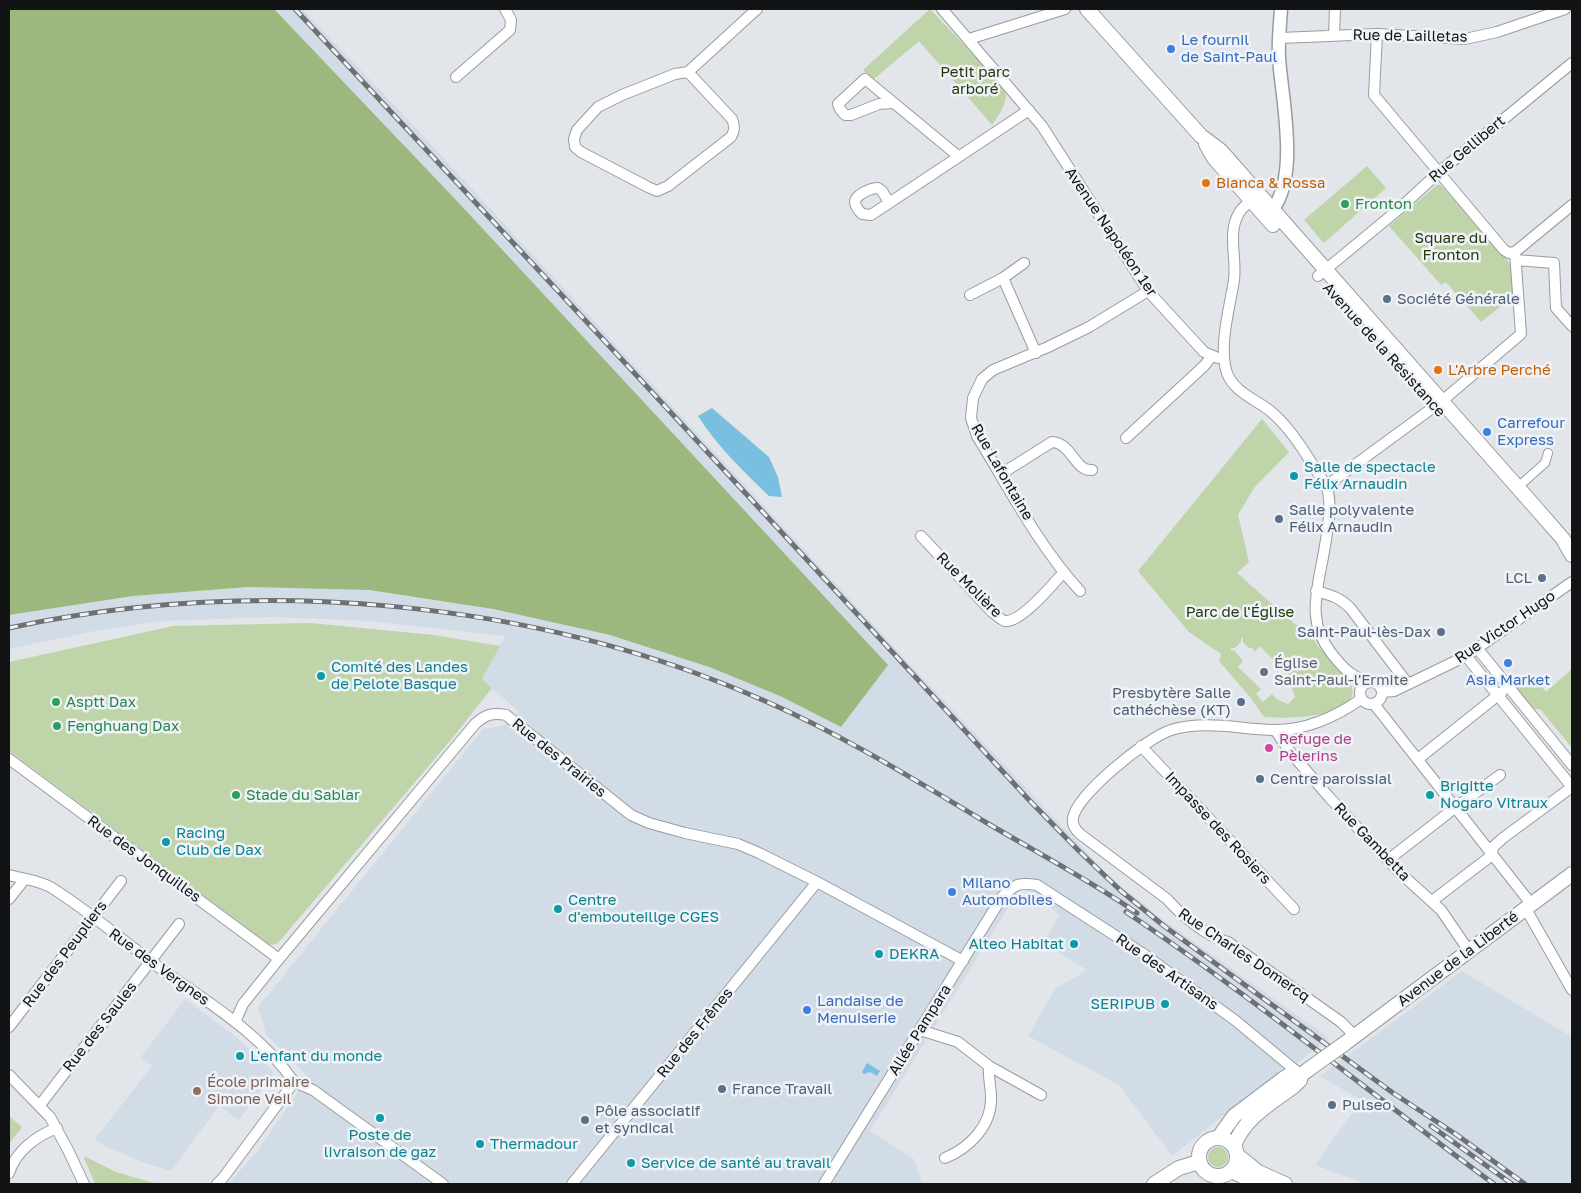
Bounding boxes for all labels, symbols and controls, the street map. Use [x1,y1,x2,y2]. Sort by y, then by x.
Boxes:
street label: Rue de Lailletas [1352,26,1468,46]
place label: Le fournil de Saint-Paul [1181,31,1277,66]
marker: Le fournil de Saint-Paul [1165,43,1177,55]
park label: Petit parc arboré [940,63,1010,98]
street label: Rue Gellibert [1425,112,1509,186]
street label: Avenue Napoléon 1er [1061,164,1161,300]
place label: Bianca & Rossa [1216,174,1325,192]
marker: Bianca & Rossa [1200,177,1212,189]
place label: Fronton [1355,195,1412,213]
marker: Fronton [1339,198,1351,210]
park label: Square du Fronton [1415,229,1487,264]
street label: Avenue de la Résistance [1319,279,1449,421]
place label: Société Générale [1397,290,1520,308]
marker: Société Générale [1381,293,1393,305]
place label: L'Arbre Perché [1448,361,1551,379]
marker: L'Arbre Perché [1432,364,1444,376]
place label: Carrefour Express [1497,414,1565,449]
street label: Rue Lafontaine [967,421,1037,523]
marker: Carrefour Express [1481,426,1493,438]
place label: Salle de spectacle Félix Arnaudin [1304,458,1436,493]
marker: Salle de spectacle Félix Arnaudin [1288,470,1300,482]
place label: Salle polyvalente Félix Arnaudin [1289,501,1414,536]
marker: Salle polyvalente Félix Arnaudin [1273,513,1285,525]
street label: Rue Molière [932,548,1006,622]
place label: LCL [1505,569,1532,587]
marker: LCL [1536,572,1548,584]
street label: Rue Victor Hugo [1451,587,1559,667]
park label: Parc de l'Église [1186,603,1294,621]
place label: Saint-Paul-lès-Dax [1297,623,1431,641]
marker: Saint-Paul-lès-Dax [1435,626,1447,638]
place label: Église Saint-Paul-l'Ermite [1274,654,1408,689]
marker: Asia Market [1502,657,1514,669]
place label: Comité des Landes de Pelote Basque [331,658,468,693]
marker: Église Saint-Paul-l'Ermite [1258,666,1270,678]
marker: Comité des Landes de Pelote Basque [315,670,327,682]
place label: Asia Market [1466,671,1550,689]
place label: Presbytère Salle cathéchèse (KT) [1112,684,1231,719]
place label: Asptt Dax [66,693,136,711]
marker: Asptt Dax [50,696,62,708]
marker: Presbytère Salle cathéchèse (KT) [1235,696,1247,708]
street label: Rue des Prairies [508,715,610,801]
place label: Fenghuang Dax [67,717,179,735]
marker: Fenghuang Dax [51,720,63,732]
place label: Refuge de Pèlerins [1279,730,1352,765]
marker: Refuge de Pèlerins [1263,742,1275,754]
street label: Impasse des Rosiers [1161,768,1275,888]
place label: Centre paroissial [1270,770,1392,788]
marker: Centre paroissial [1254,773,1266,785]
place label: Brigitte Nogaro Vitraux [1440,777,1548,812]
place label: Stade du Sablar [246,786,360,804]
marker: Stade du Sablar [230,789,242,801]
marker: Brigitte Nogaro Vitraux [1424,789,1436,801]
street label: Rue Gambetta [1330,799,1414,885]
street label: Rue des Jonquilles [84,812,204,906]
place label: Racing Club de Dax [176,824,262,859]
marker: Racing Club de Dax [160,836,172,848]
place label: Milano Automobiles [962,874,1053,909]
marker: Milano Automobiles [946,886,958,898]
place label: Centre d'embouteillge CGES [568,891,719,926]
street label: Rue des Peupliers [19,897,111,1011]
marker: Centre d'embouteillge CGES [552,903,564,915]
street label: Rue Charles Domercq [1175,904,1313,1006]
street label: Avenue de la Liberté [1394,908,1522,1010]
street label: Rue des Vergnes [105,925,213,1009]
street label: Rue des Artisans [1112,930,1222,1014]
place label: Alteo Habitat [969,935,1064,953]
marker: Alteo Habitat [1068,938,1080,950]
place label: DEKRA [889,945,939,963]
marker: DEKRA [873,948,885,960]
street label: Rue des Saules [59,978,141,1076]
street label: Allée Pampara [885,981,955,1079]
street label: Rue des Frênes [653,984,737,1082]
place label: Landaise de Menuiserie [817,992,903,1027]
place label: SERIPUB [1091,995,1155,1013]
marker: SERIPUB [1159,998,1171,1010]
marker: Landaise de Menuiserie [801,1004,813,1016]
place label: L'enfant du monde [250,1047,382,1065]
marker: L'enfant du monde [234,1050,246,1062]
place label: École primaire Simone Veil [207,1073,310,1108]
place label: France Travail [732,1080,832,1098]
marker: France Travail [716,1083,728,1095]
marker: École primaire Simone Veil [191,1085,203,1097]
place label: Pulseo [1342,1096,1391,1114]
marker: Pulseo [1326,1099,1338,1111]
place label: Pôle associatif et syndical [595,1102,700,1137]
marker: Poste de livraison de gaz [374,1112,386,1124]
marker: Pôle associatif et syndical [579,1114,591,1126]
place label: Poste de livraison de gaz [324,1126,436,1161]
place label: Thermadour [490,1135,578,1153]
marker: Thermadour [474,1138,486,1150]
place label: Service de santé au travail [641,1154,831,1172]
marker: Service de santé au travail [625,1157,637,1169]

